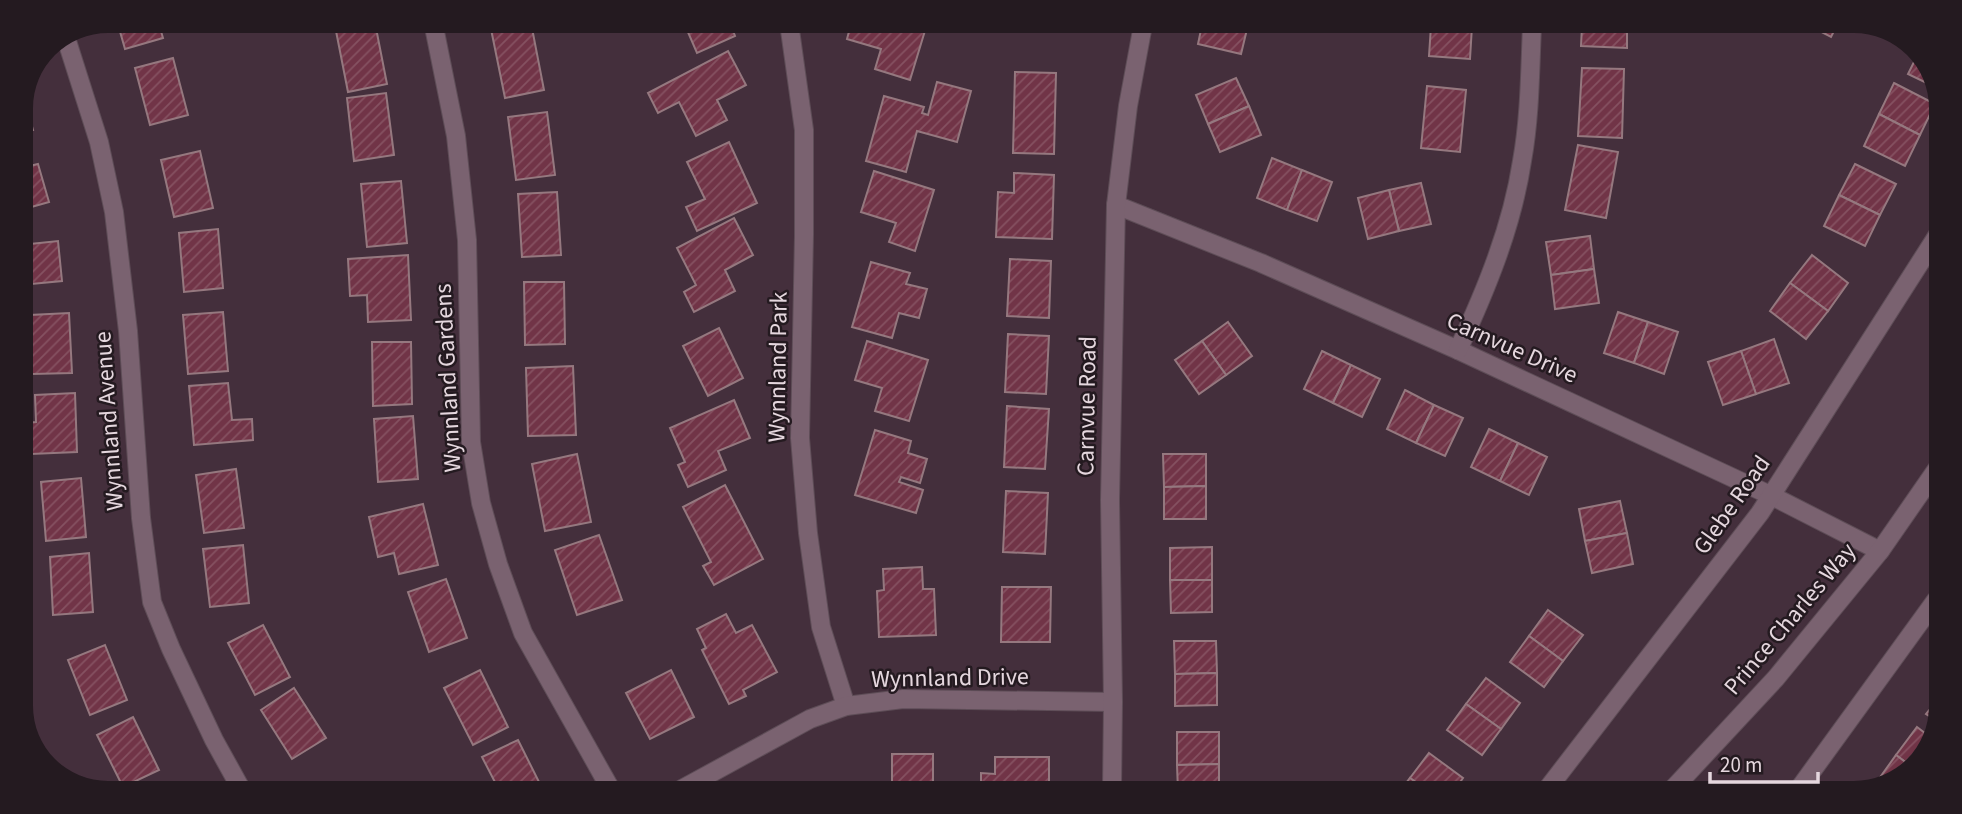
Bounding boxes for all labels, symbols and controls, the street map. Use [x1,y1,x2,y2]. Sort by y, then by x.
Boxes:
street label: Wynnland Gardens [426,283,470,473]
street label: Wynnland Park [759,291,797,443]
street label: Carnvue Drive [1441,303,1583,393]
street label: Wynnland Avenue [85,330,133,512]
street label: Carnvue Road [1068,336,1106,476]
street label: Glebe Road [1685,448,1779,562]
street label: Prince Charles Way [1716,535,1864,703]
street label: Wynnland Drive [871,659,1029,697]
scale bar [1710,740,1818,784]
text: 20 m [1720,750,1762,780]

